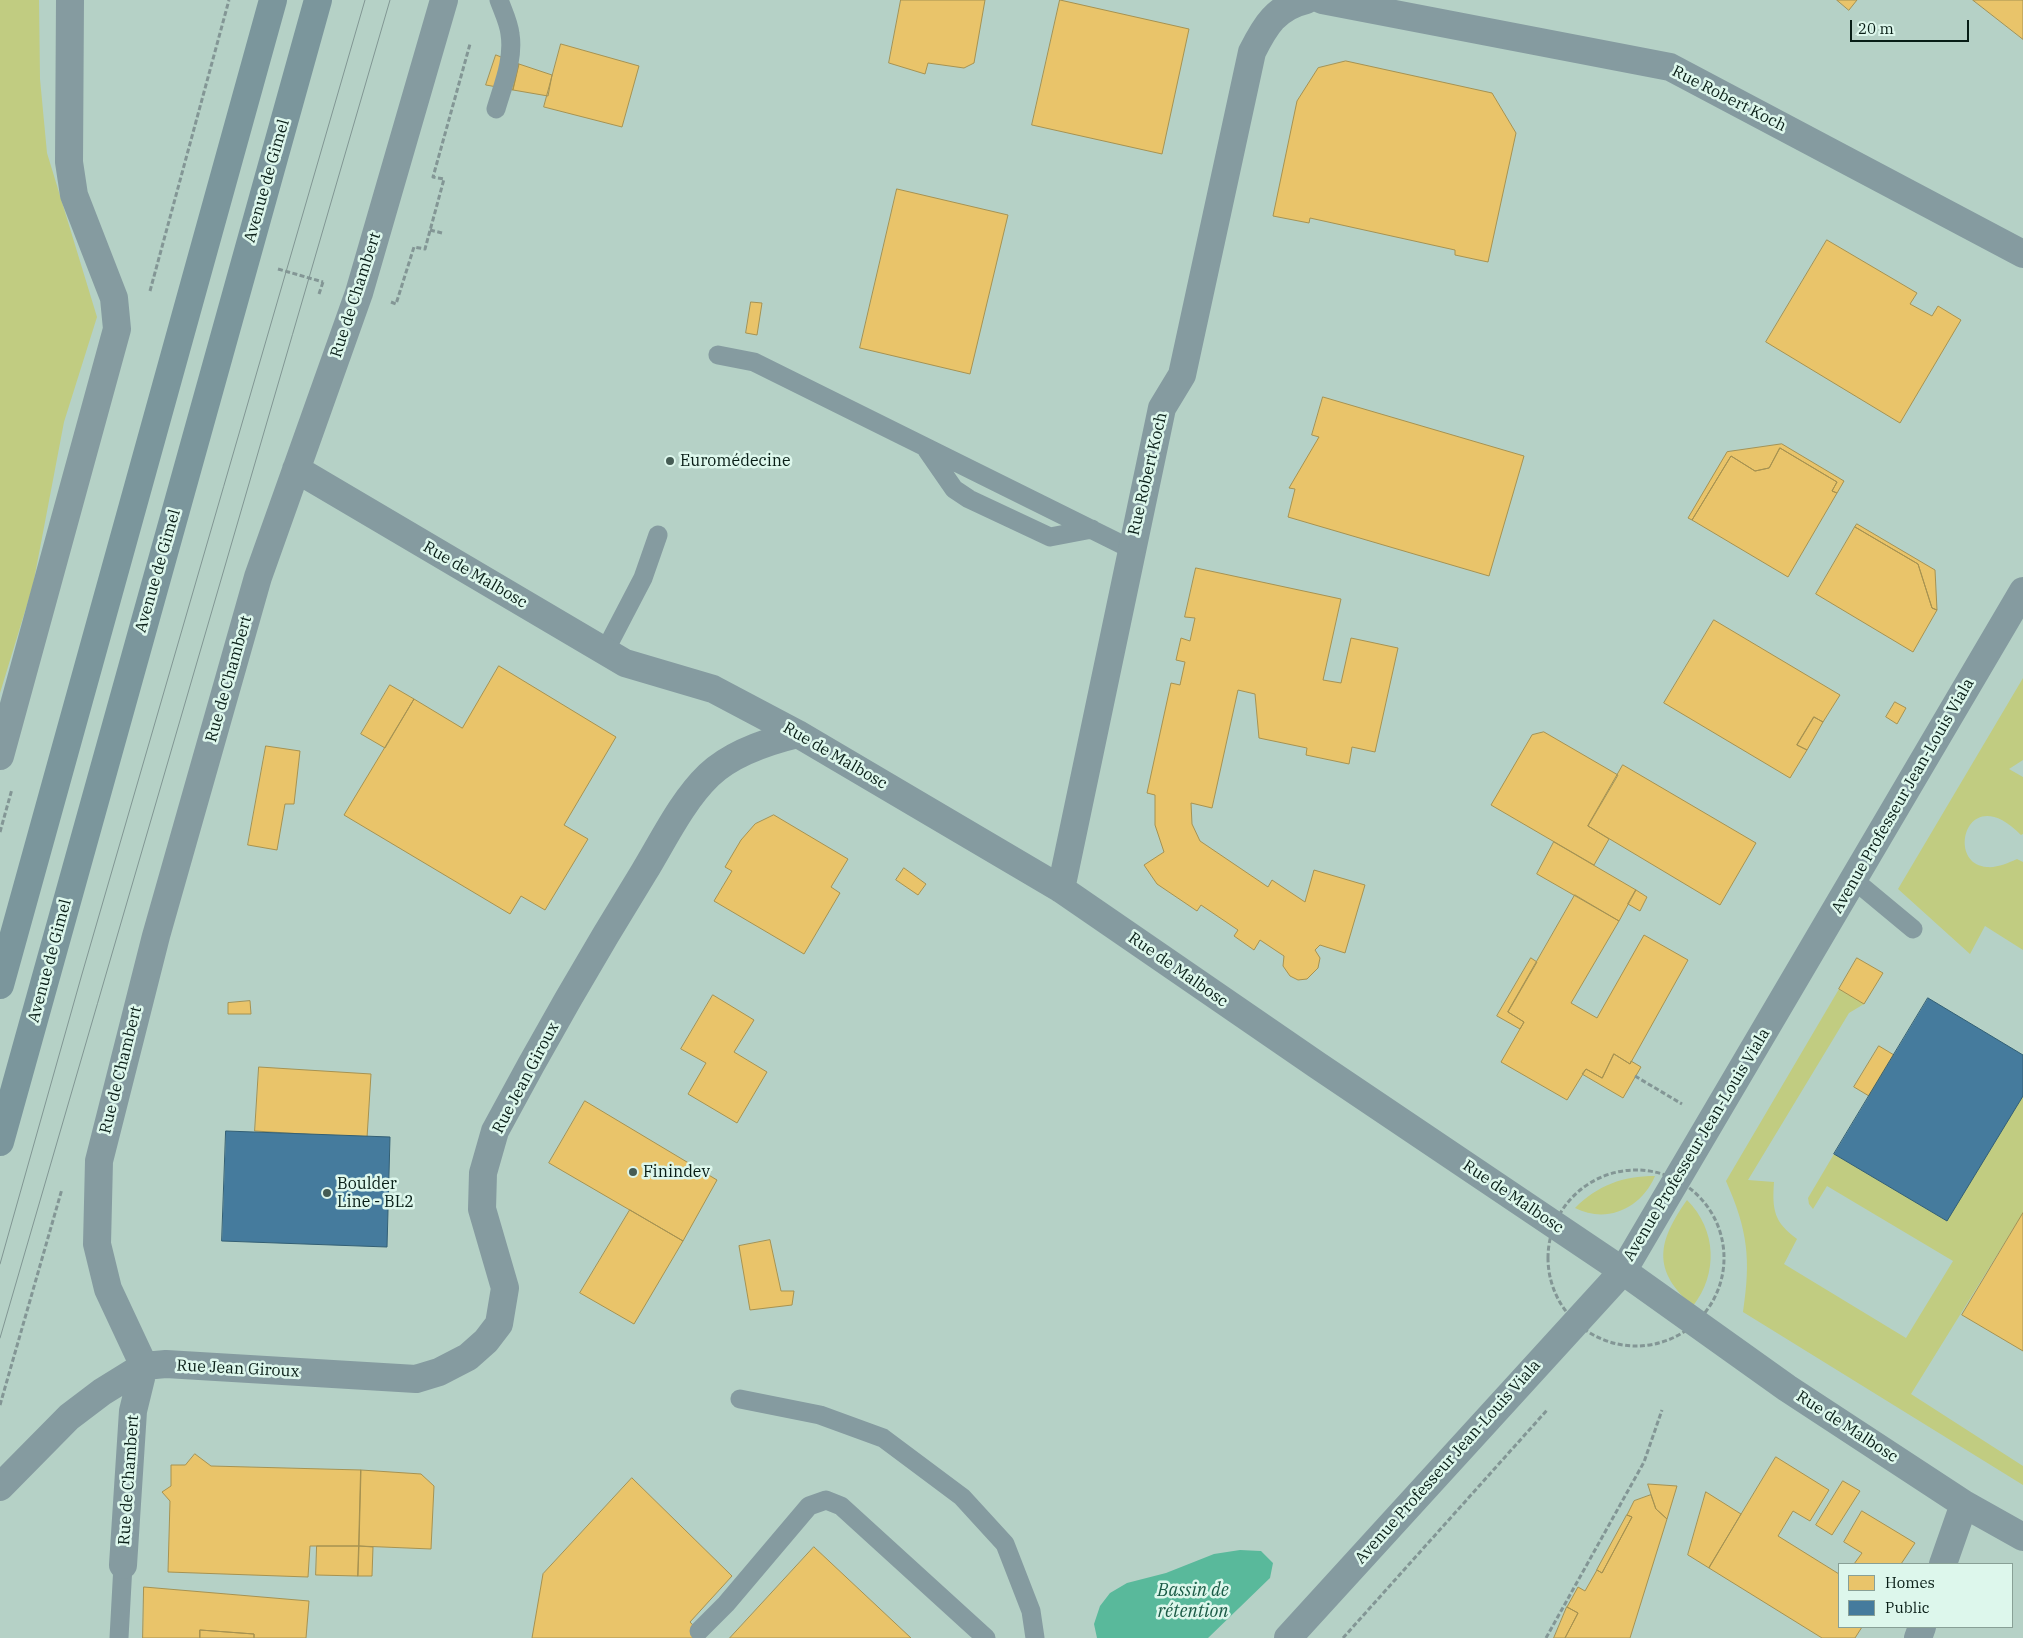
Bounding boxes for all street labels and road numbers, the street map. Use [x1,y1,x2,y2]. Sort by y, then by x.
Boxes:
street label: Rue Robert Koch [1669,62,1789,136]
street label: Avenue de Gimel [240,117,294,245]
street label: Rue de Chambert [327,230,385,360]
street label: Rue Robert Koch [1125,411,1171,537]
street label: Avenue de Gimel [131,507,185,635]
street label: Rue de Malbosc [419,537,531,613]
street label: Rue de Chambert [202,614,256,744]
street label: Avenue Professeur Jean-Louis Viala [1828,675,1978,917]
street label: Rue de Malbosc [779,718,891,794]
street label: Avenue de Gimel [24,897,76,1025]
street label: Rue de Malbosc [1124,929,1232,1011]
street label: Rue de Chambert [96,1004,146,1136]
street label: Rue Jean Giroux [489,1019,563,1137]
street label: Avenue Professeur Jean-Louis Viala [1620,1025,1774,1265]
street label: Rue de Malbosc [1459,1156,1567,1238]
street label: Rue Jean Giroux [176,1356,300,1382]
street label: Avenue Professeur Jean-Louis Viala [1351,1356,1545,1568]
street label: Rue de Malbosc [1793,1387,1901,1467]
street label: Rue de Chambert [115,1414,143,1546]

